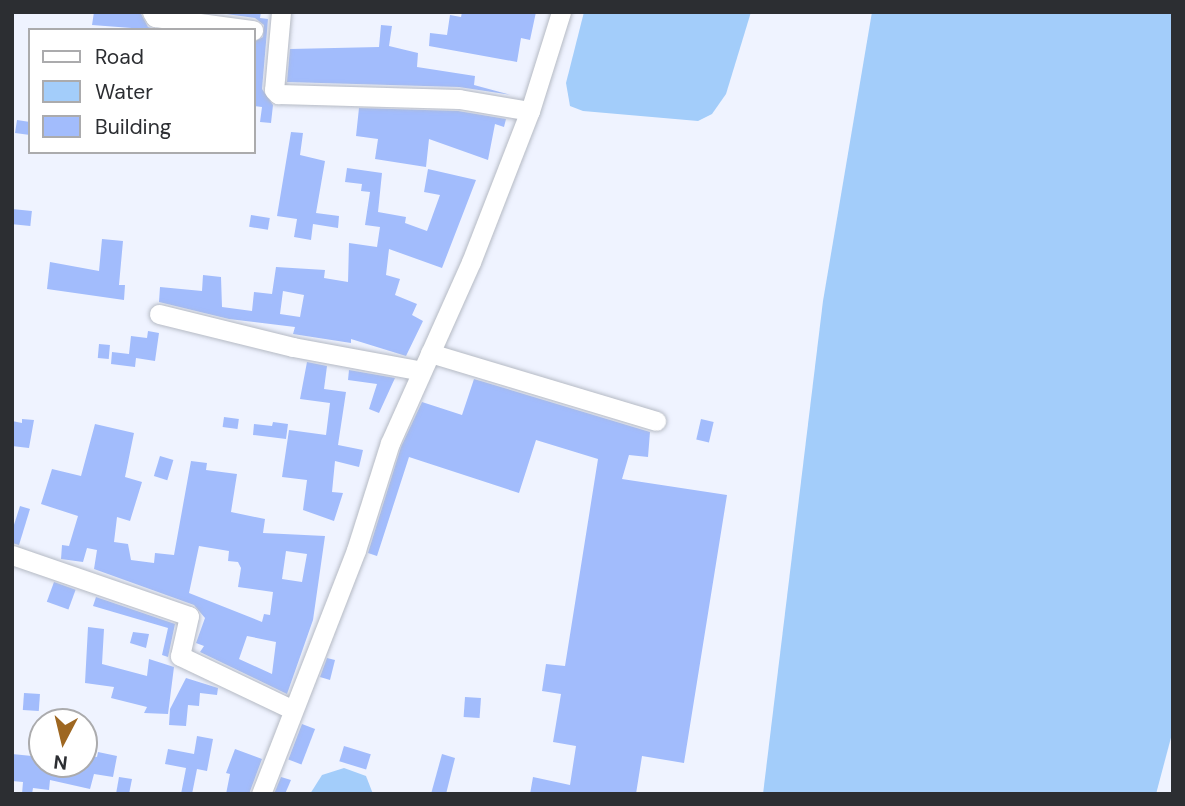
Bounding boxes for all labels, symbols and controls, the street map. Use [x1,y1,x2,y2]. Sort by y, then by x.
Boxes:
legend [28,28,256,154]
text: Road [95,43,144,71]
text: Water [95,78,153,106]
text: Building [95,113,171,141]
north arrow [28,708,98,778]
text: N [52,749,69,776]

